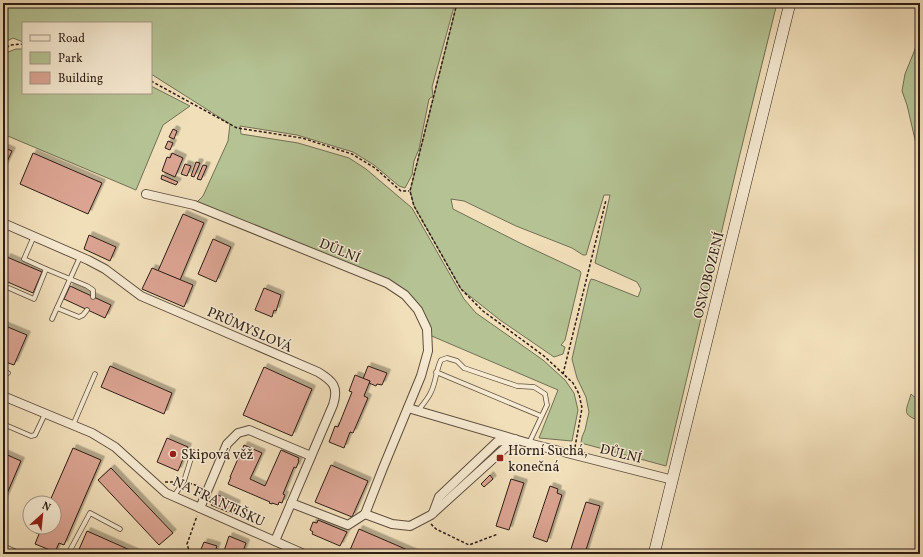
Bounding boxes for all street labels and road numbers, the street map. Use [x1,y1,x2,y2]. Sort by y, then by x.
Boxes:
street label: OSVOBOZENÍ [689,230,729,321]
street label: DŮLNÍ [316,234,363,268]
street label: PRŮMYSLOVÁ [204,302,296,358]
street label: DŮLNÍ [598,439,644,469]
street label: NA FRANTIŠKU [169,473,267,532]

